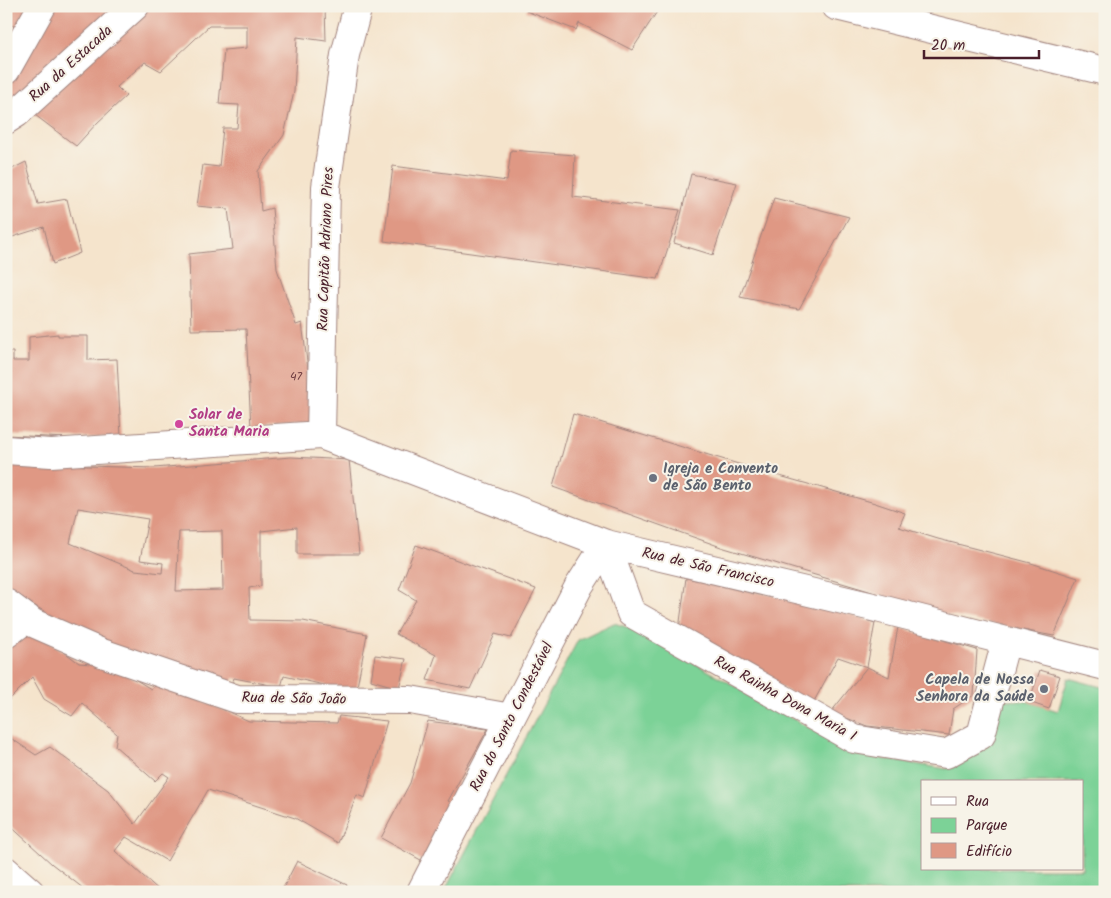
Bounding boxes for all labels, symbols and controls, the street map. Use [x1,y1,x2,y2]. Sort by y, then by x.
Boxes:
street label: Rua da Estacada [24,20,118,108]
scale bar [924,28,1038,60]
text: 20 m [931,34,965,58]
street label: Rua Capitão Adriano Pires [311,166,341,332]
house number: 47 [290,367,303,386]
place label: Solar de Santa Maria [189,403,270,444]
marker: Solar de Santa Maria [173,418,185,430]
place label: Igreja e Convento de São Bento [663,457,778,498]
marker: Igreja e Convento de São Bento [647,472,659,484]
street label: Rua de São Francisco [639,541,777,595]
street label: Rua do Santo Condestável [464,638,560,796]
street label: Rua Rainha Dona Maria I [709,650,861,748]
place label: Capela de Nossa Senhora da Saúde [916,668,1035,709]
marker: Capela de Nossa Senhora da Saúde [1038,683,1050,695]
street label: Rua de São João [241,686,347,712]
legend [921,780,1084,870]
text: Rua [966,790,989,814]
text: Parque [966,814,1007,838]
text: Edifício [966,840,1012,864]

